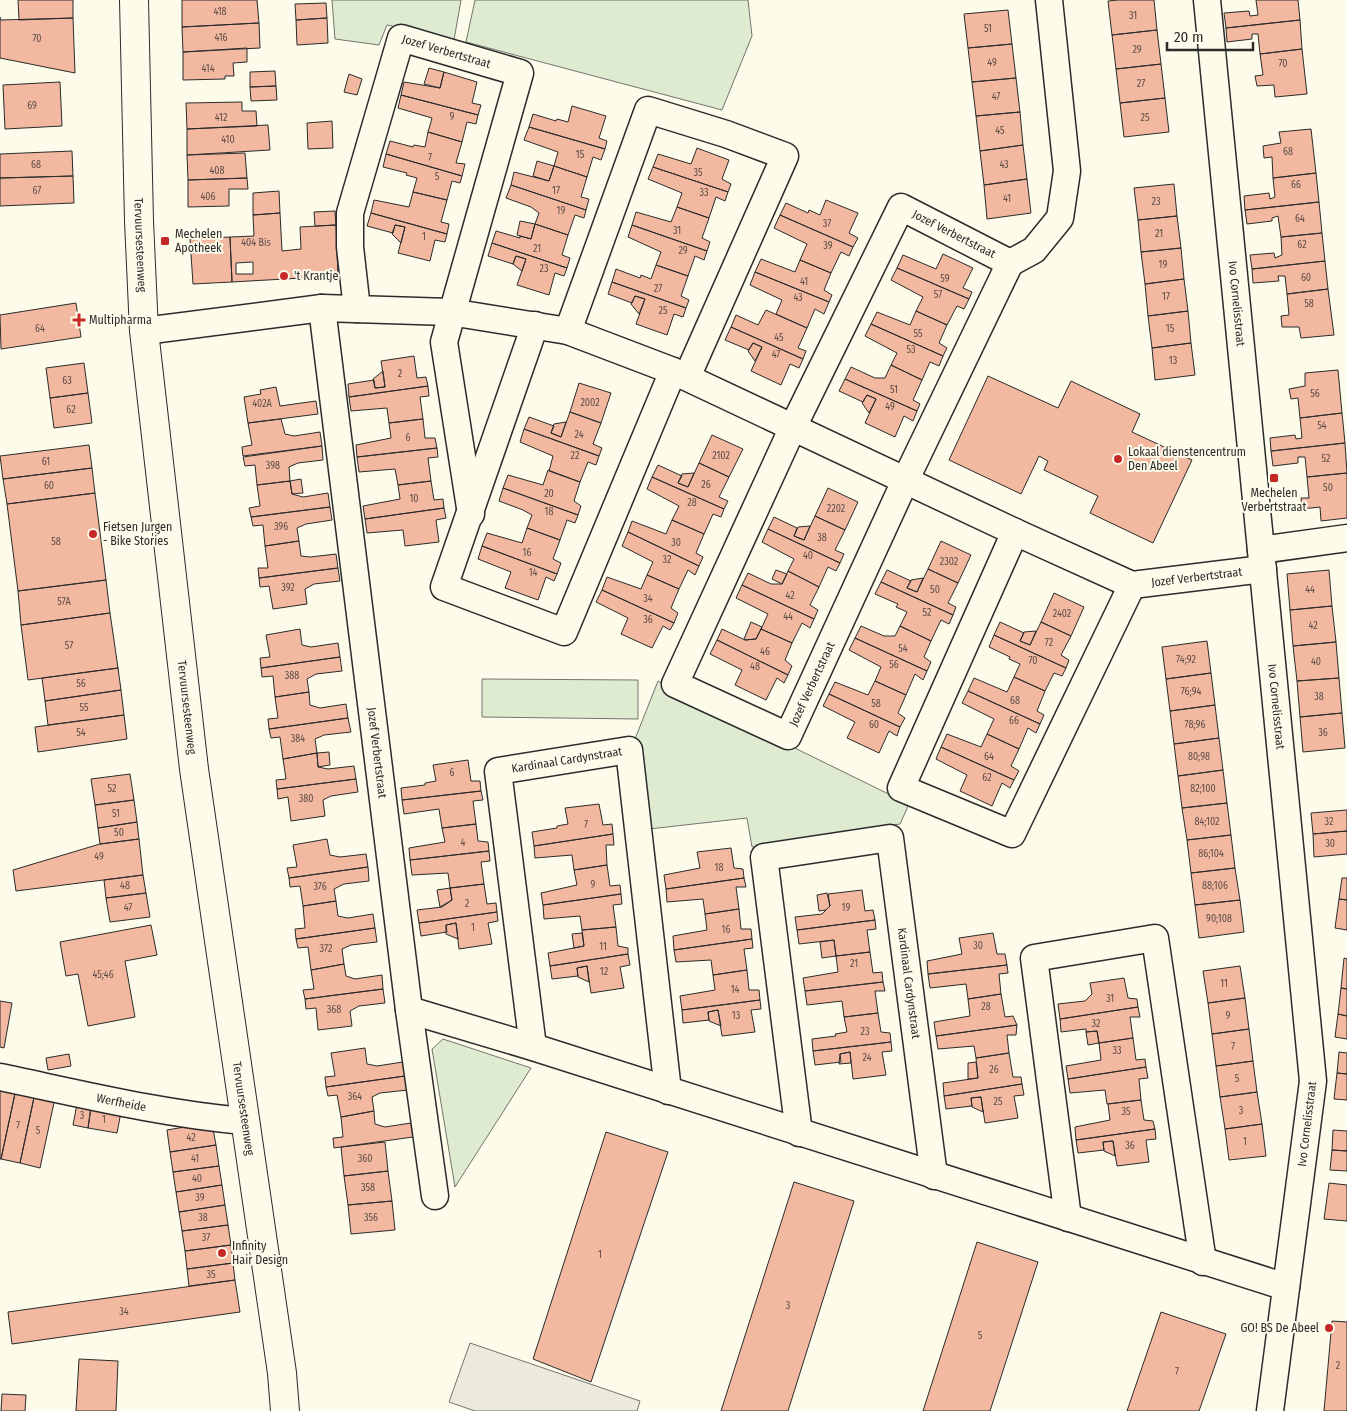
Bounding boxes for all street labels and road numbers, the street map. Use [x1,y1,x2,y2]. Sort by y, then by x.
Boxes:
street label: Jozef Verbertstraat [400,32,492,71]
street label: Tervuursesteenweg [131,198,149,293]
street label: Jozef Verbertstraat [910,207,998,261]
street label: Ivo Cornelisstraat [1226,260,1248,347]
street label: Jozef Verbertstraat [1150,565,1243,590]
street label: Jozef Verbertstraat [786,640,838,728]
street label: Tervuursesteenweg [175,660,199,756]
street label: Ivo Cornelisstraat [1265,663,1287,750]
street label: Jozef Verbertstraat [365,706,390,799]
street label: Kardinaal Cardynstraat [511,744,623,776]
street label: Kardinaal Cardynstraat [895,927,923,1040]
street label: Tervuursesteenweg [230,1061,257,1157]
street label: Ivo Cornelisstraat [1295,1080,1319,1167]
street label: Werfheide [95,1091,147,1114]

